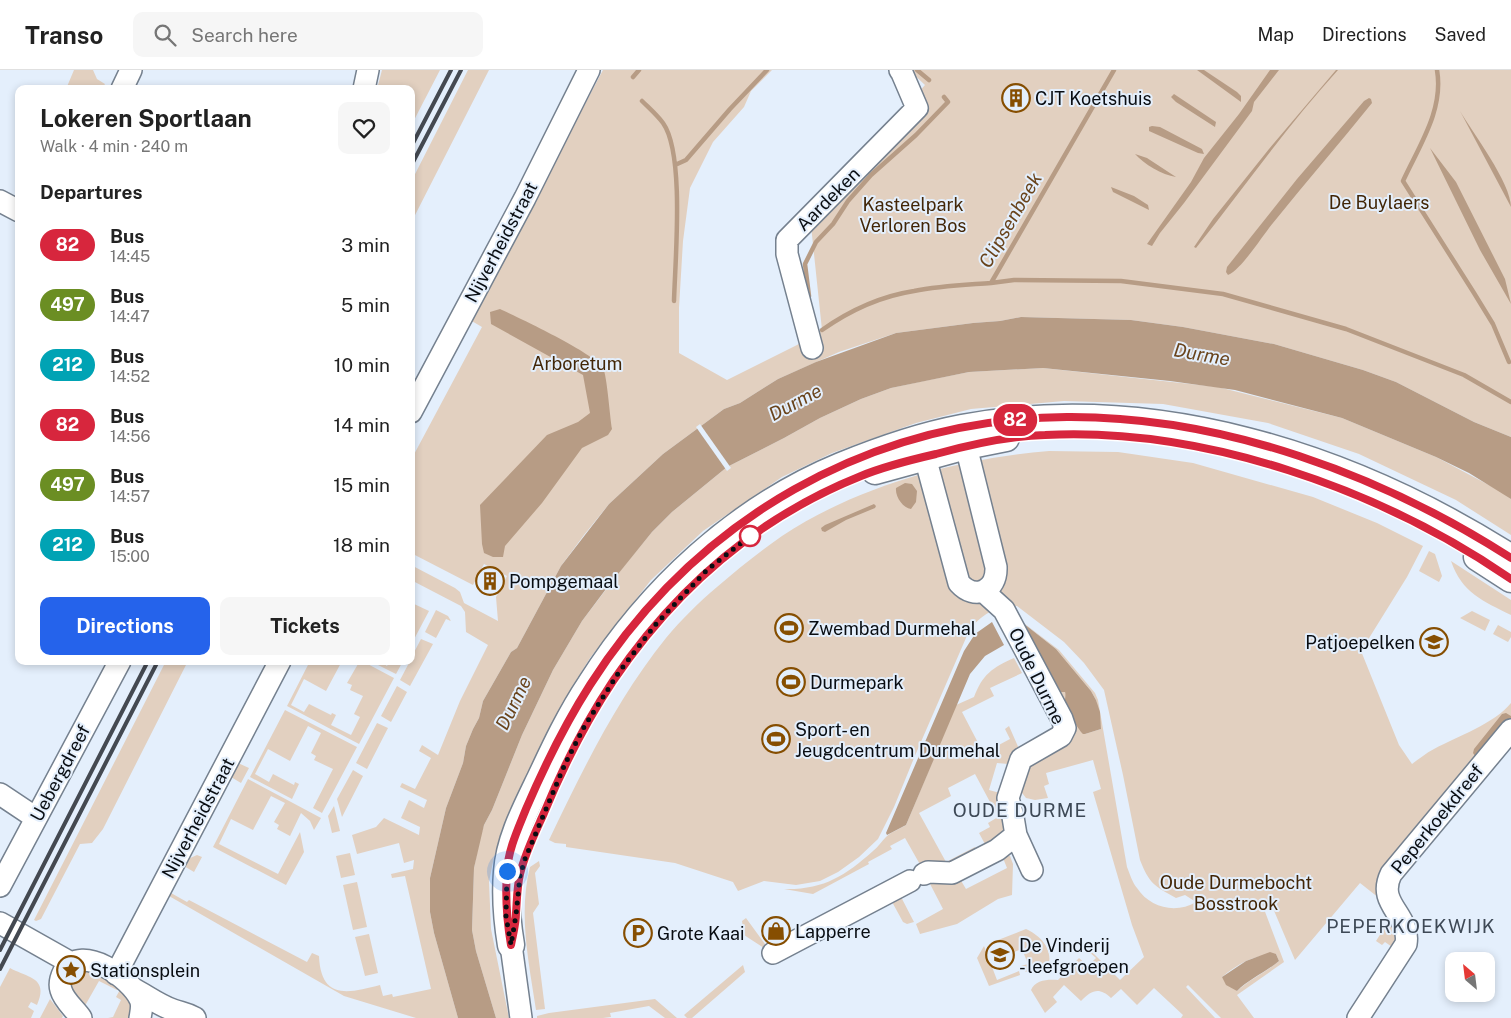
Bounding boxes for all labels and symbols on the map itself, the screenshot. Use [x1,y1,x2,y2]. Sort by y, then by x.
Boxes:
building icon: CJT Koetshuis [1001,83,1031,113]
place label: CJT Koetshuis [1035,88,1152,109]
street label: Aardeken [792,163,864,235]
water label: Clipsenbeek [974,168,1046,271]
street label: Nijverheidstraat [460,178,542,306]
park label: De Buylaers [1329,192,1429,213]
park label: Kasteelpark Verloren Bos [860,194,966,236]
water label: Durme [1172,338,1232,370]
park label: Arboretum [532,353,622,374]
water label: Durme [765,379,825,425]
line badge: 82 [992,404,1038,436]
unlabelled marker [739,525,761,547]
building icon: Pompgemaal [475,566,505,596]
place label: Pompgemaal [509,571,619,592]
sports icon: Zwembad Durmehal [774,613,804,643]
place label: Zwembad Durmehal [808,618,976,639]
street label: Oude Durme [1005,624,1069,728]
school or university icon: Patjoepelken [1419,627,1449,657]
place label: Patjoepelken [1305,632,1415,653]
sports icon: Durmepark [776,667,806,697]
place label: Durmepark [810,672,904,693]
water label: Durme [491,673,535,733]
place label: Sport- en Jeugdcentrum Durmehal [795,719,1000,761]
street label: Uebergdreef [26,721,94,825]
sports icon: Sport- en Jeugdcentrum Durmehal [761,724,791,754]
street label: Nijverheidstraat [157,754,239,882]
street label: Peperkoekdreef [1387,760,1487,878]
district label: OUDE DURME [953,799,1087,821]
your location [495,859,520,884]
park label: Oude Durmebocht Bosstrook [1160,872,1312,914]
district label: PEPERKOEKWIJK [1326,915,1496,937]
shop icon: Lapperre [761,916,791,946]
parking icon: Grote Kaai [623,918,653,948]
place label: Lapperre [795,921,871,942]
place label: Grote Kaai [657,923,745,944]
place label: De Vinderij - leefgroepen [1019,935,1129,977]
school or university icon: De Vinderij - leefgroepen [985,940,1015,970]
north arrow [1445,952,1495,1002]
place icon: Stationsplein [56,955,86,985]
place label: Stationsplein [90,960,200,981]

